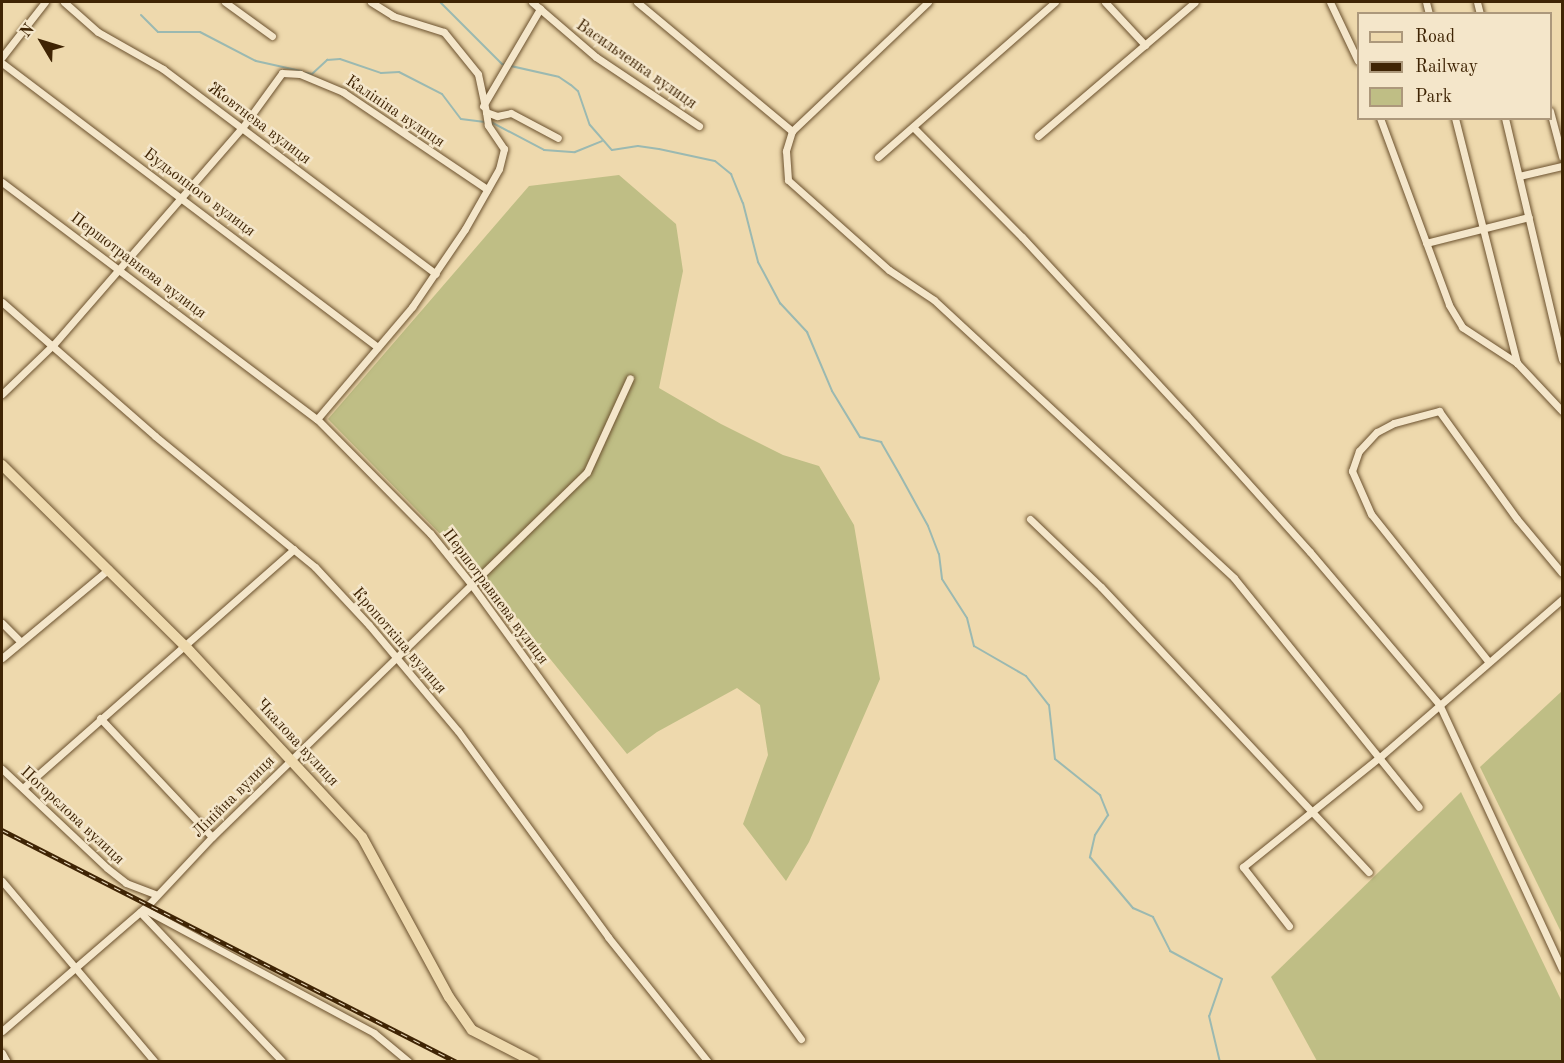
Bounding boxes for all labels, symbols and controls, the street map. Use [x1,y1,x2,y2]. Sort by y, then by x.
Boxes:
north arrow [12,12,72,72]
legend [1357,12,1552,120]
street label: Васильченка вулиця [572,16,700,114]
text: N [18,21,38,41]
text: Road [1415,28,1455,46]
text: Railway [1415,58,1478,76]
street label: Калініна вулиця [342,72,448,152]
street label: Жовтнева вулиця [204,79,314,169]
text: Park [1415,88,1452,106]
street label: Будьонного вулиця [139,145,259,241]
street label: Першотравнева вулиця [66,209,210,323]
street label: Першотравнева вулиця [438,525,552,669]
street label: Кропоткіна вулиця [348,584,450,698]
street label: Чкалова вулиця [252,695,342,791]
street label: Лінійна вулиця [189,752,279,842]
street label: Погорєлова вулиця [16,763,128,869]

